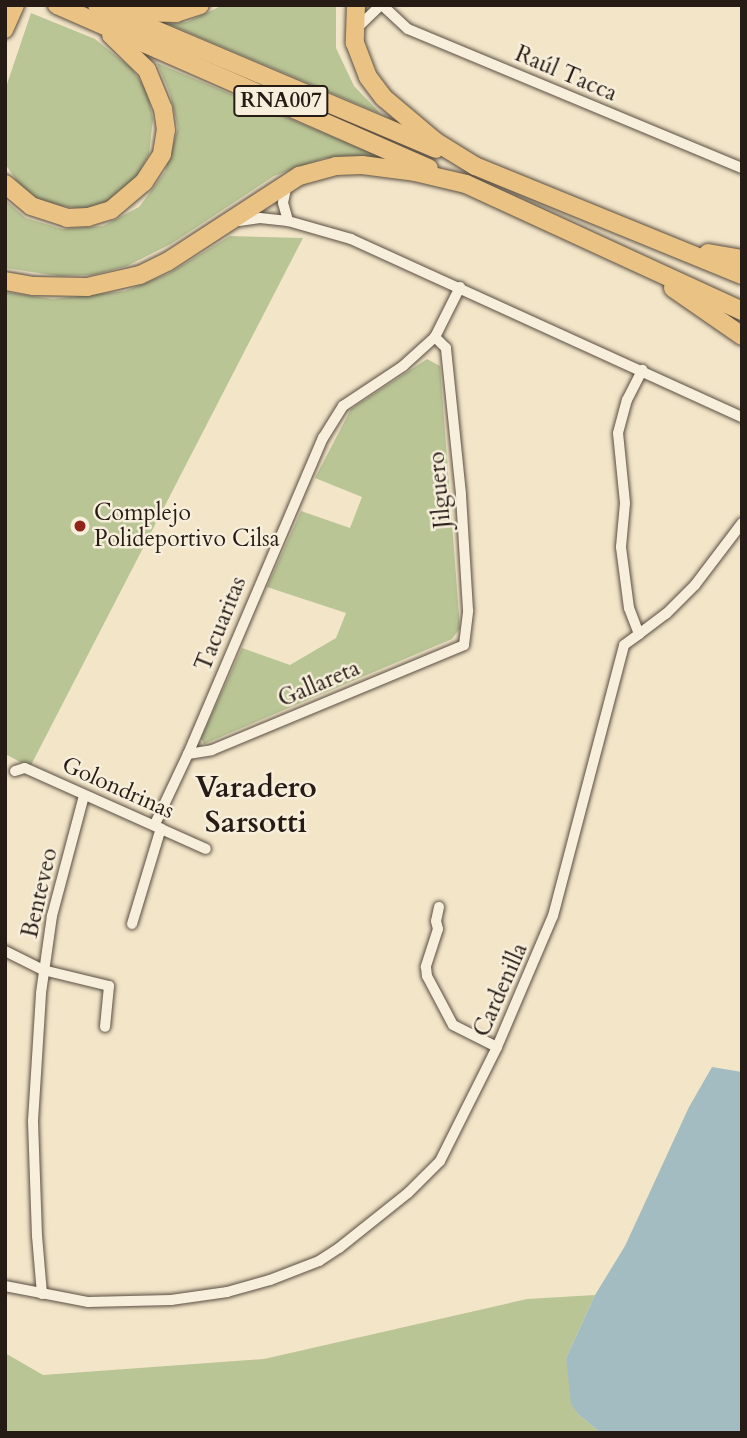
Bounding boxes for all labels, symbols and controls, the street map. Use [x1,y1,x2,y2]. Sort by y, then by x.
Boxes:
street label: Raúl Tacca [511,40,621,108]
road number: RNA007 [232,84,330,119]
street label: Jilguero [423,451,457,529]
place label: Complejo Polideportivo Cilsa [94,499,280,553]
marker: Complejo Polideportivo Cilsa [72,518,88,534]
street label: Tacuaritas [190,573,252,675]
street label: Gallareta [274,655,364,713]
street label: Golondrinas [58,751,178,825]
district label: Varadero Sarsotti [195,770,317,840]
street label: Benteveo [16,845,64,941]
street label: Cardenilla [468,939,534,1041]

